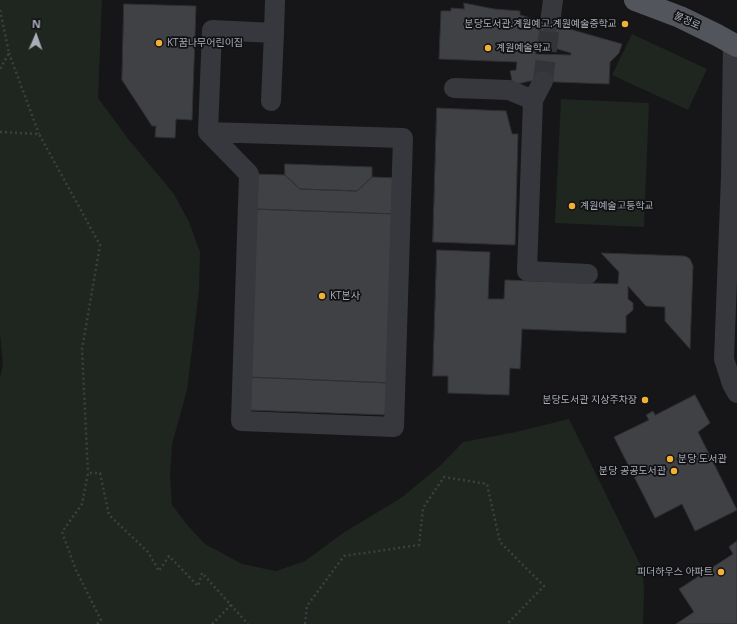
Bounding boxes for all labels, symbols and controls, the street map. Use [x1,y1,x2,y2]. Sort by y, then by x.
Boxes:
street label: 불정로 [672,10,702,32]
north arrow [16,16,56,56]
text: N [32,16,41,31]
place label: 분당도서관.계원예고.계원예술중학교 [465,18,617,30]
marker: 분당도서관.계원예고.계원예술중학교 [620,19,630,29]
place label: KT꿈나무어린이집 [167,37,243,49]
marker: KT꿈나무어린이집 [154,38,164,48]
place label: 계원예술학교 [496,42,551,54]
marker: 계원예술학교 [483,43,493,53]
place label: 계원예술고등학교 [580,200,654,212]
marker: 계원예술고등학교 [567,201,577,211]
place label: KT본사 [330,290,360,302]
marker: KT본사 [317,291,327,301]
place label: 분당도서관 지상주차장 [542,394,637,406]
marker: 분당도서관 지상주차장 [640,395,650,405]
place label: 분당 도서관 [678,453,727,465]
marker: 분당 도서관 [665,454,675,464]
place label: 분당 공공도서관 [599,465,666,477]
marker: 분당 공공도서관 [669,466,679,476]
place label: 피더하우스 아파트 [637,566,713,578]
marker: 피더하우스 아파트 [716,567,726,577]

